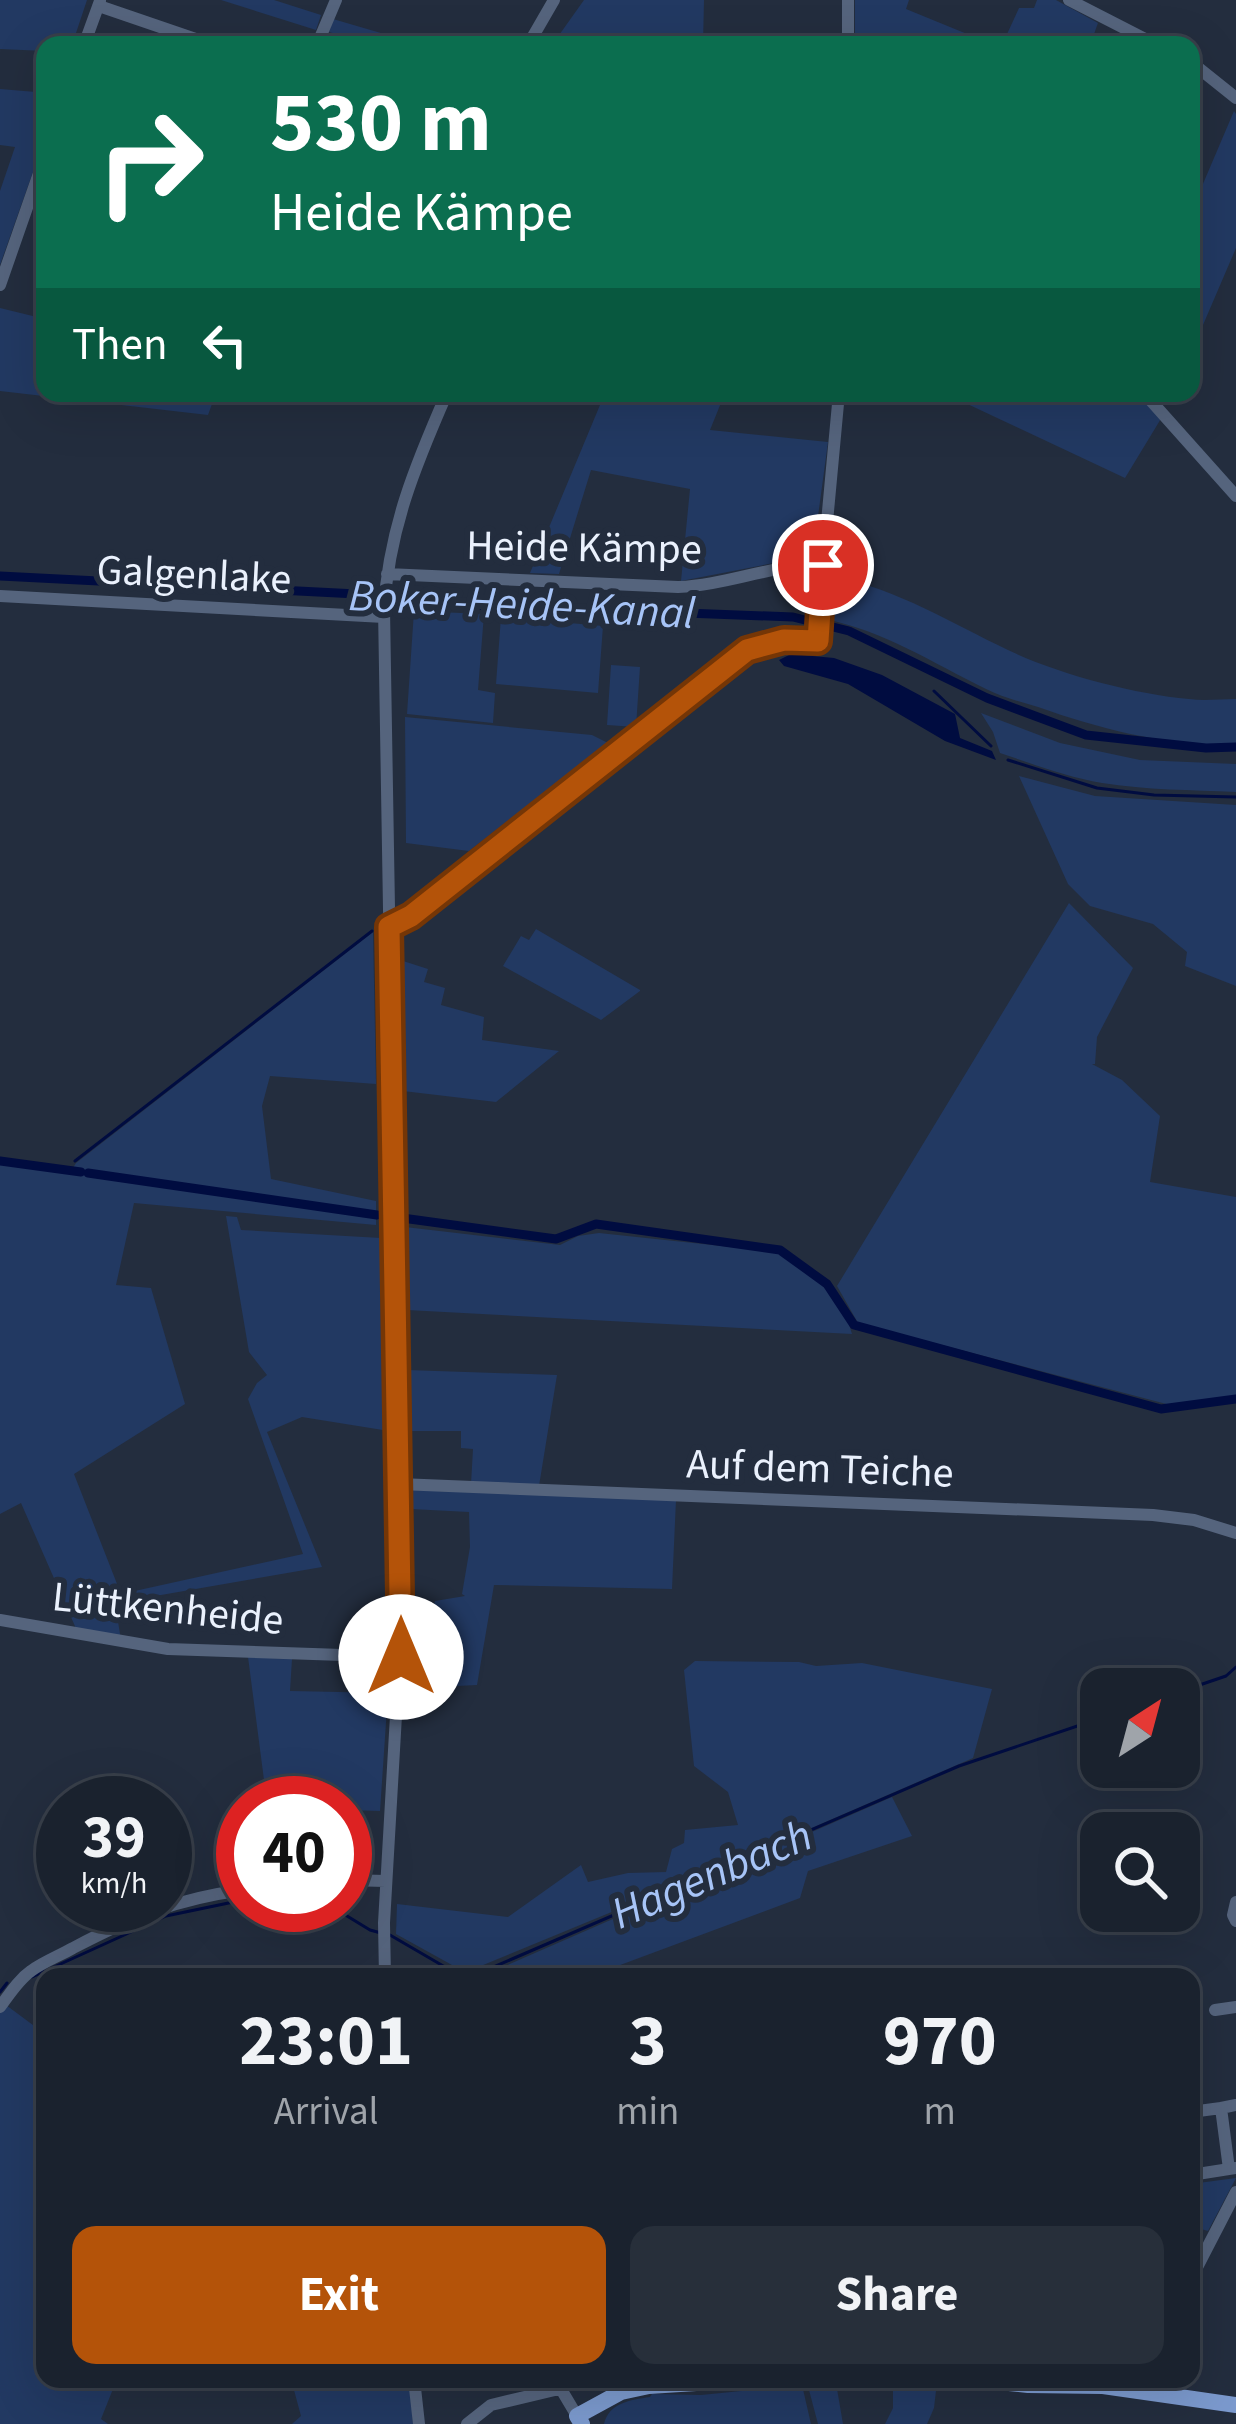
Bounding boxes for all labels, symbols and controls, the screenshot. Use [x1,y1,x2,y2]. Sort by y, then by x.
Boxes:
text: 530 m [270,64,492,184]
icon: right [72,84,228,240]
text: Heide Kämpe [270,175,573,252]
icon: left [192,312,258,378]
text: Then [72,313,168,377]
pin [772,514,874,616]
street label: Heide Kämpe [466,516,702,580]
icon: arrive [790,532,856,598]
street label: Galgenlake [95,540,293,610]
water label: Boker-Heide-Kanal [347,564,697,646]
street label: Auf dem Teiche [685,1434,954,1504]
street label: Lüttkenheide [49,1567,286,1651]
position arrow [338,1594,464,1720]
north arrow [1080,1668,1200,1788]
map controls [1080,1668,1200,1932]
speed limit sign: 40 [216,1776,372,1932]
text: 39 [82,1796,146,1881]
water label: Hagenbach [601,1804,822,1946]
button: search [1080,1812,1200,1932]
text: km/h [81,1862,147,1905]
text: 23:01 [239,1990,413,2093]
text: 3 [629,1990,667,2093]
text: 970 [883,1990,997,2093]
text: Arrival [274,2084,379,2140]
text: min [616,2084,679,2140]
text: m [924,2084,956,2140]
button: Exit [72,2226,606,2364]
button: Share [630,2226,1164,2364]

